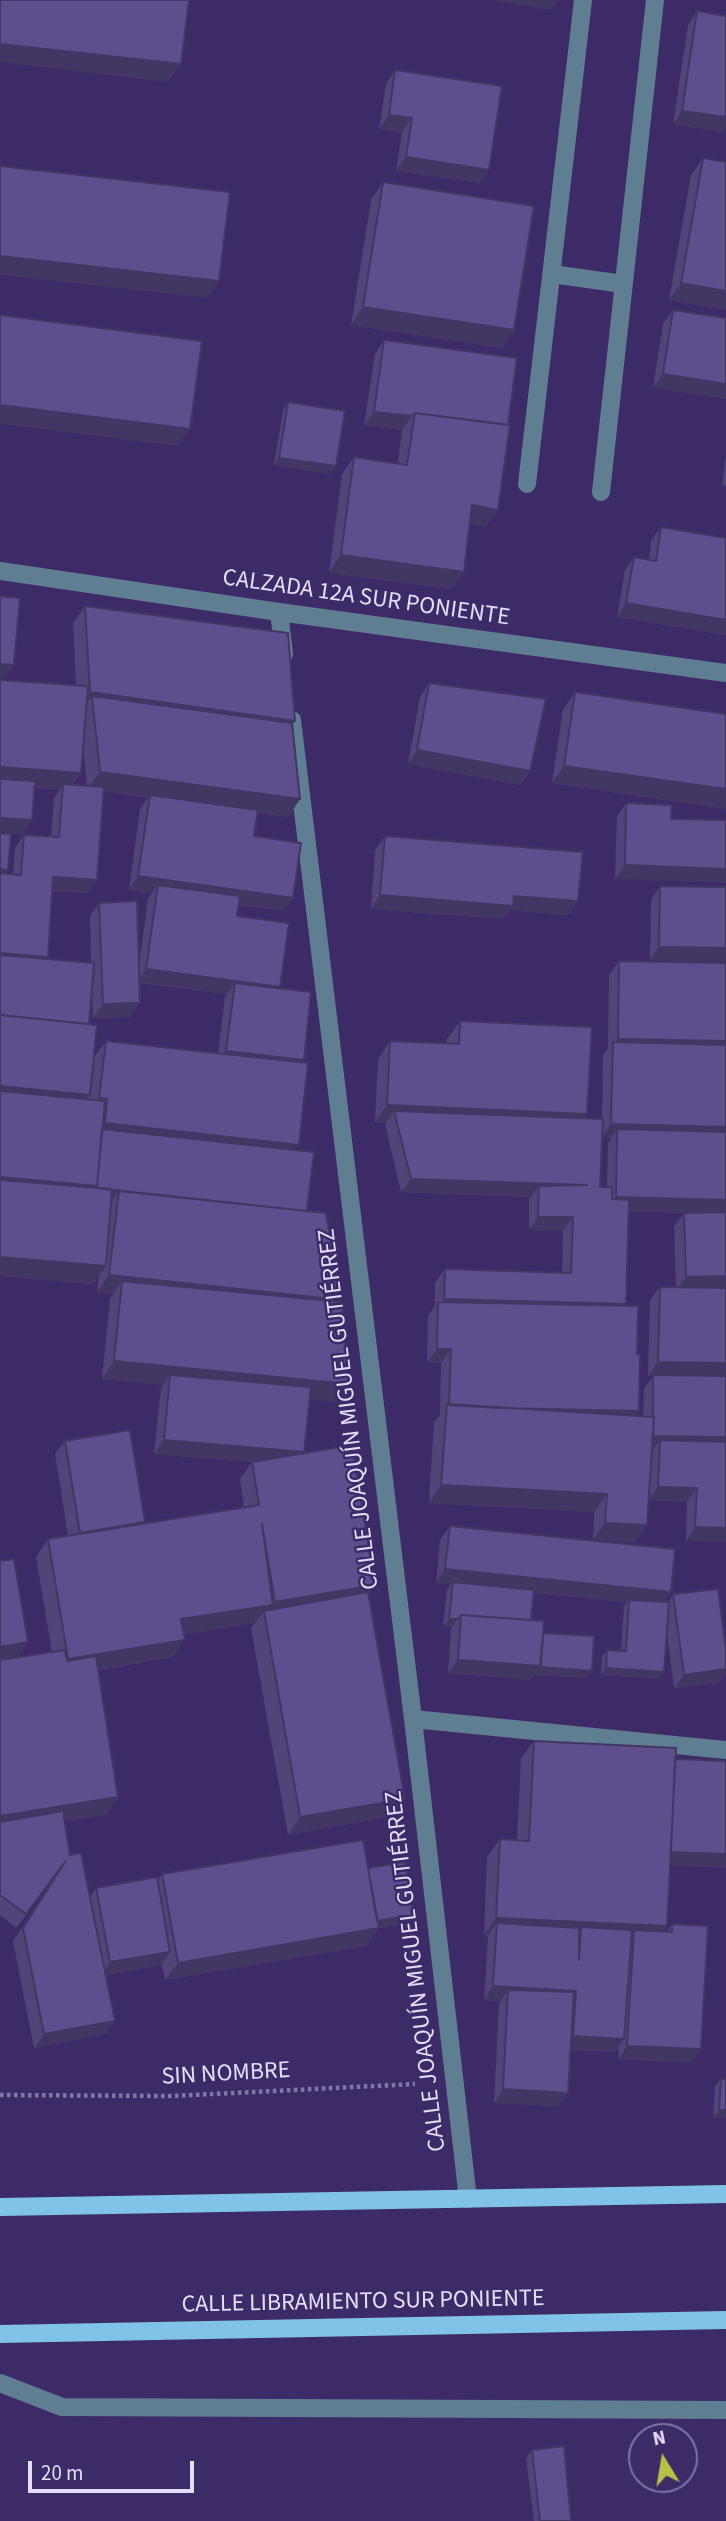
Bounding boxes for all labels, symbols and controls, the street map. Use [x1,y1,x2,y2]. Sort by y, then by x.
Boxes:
street label: CALZADA 12A SUR PONIENTE [220,565,512,633]
street label: CALLE JOAQUÍN MIGUEL GUTIÉRREZ [314,1227,386,1591]
street label: CALLE JOAQUÍN MIGUEL GUTIÉRREZ [381,1789,453,2153]
street label: SIN NOMBRE [161,2057,291,2093]
street label: CALLE LIBRAMIENTO SUR PONIENTE [181,2285,545,2321]
north arrow [628,2423,698,2493]
text: N [650,2424,668,2453]
scale bar [32,2448,198,2492]
text: 20 m [41,2458,83,2488]

